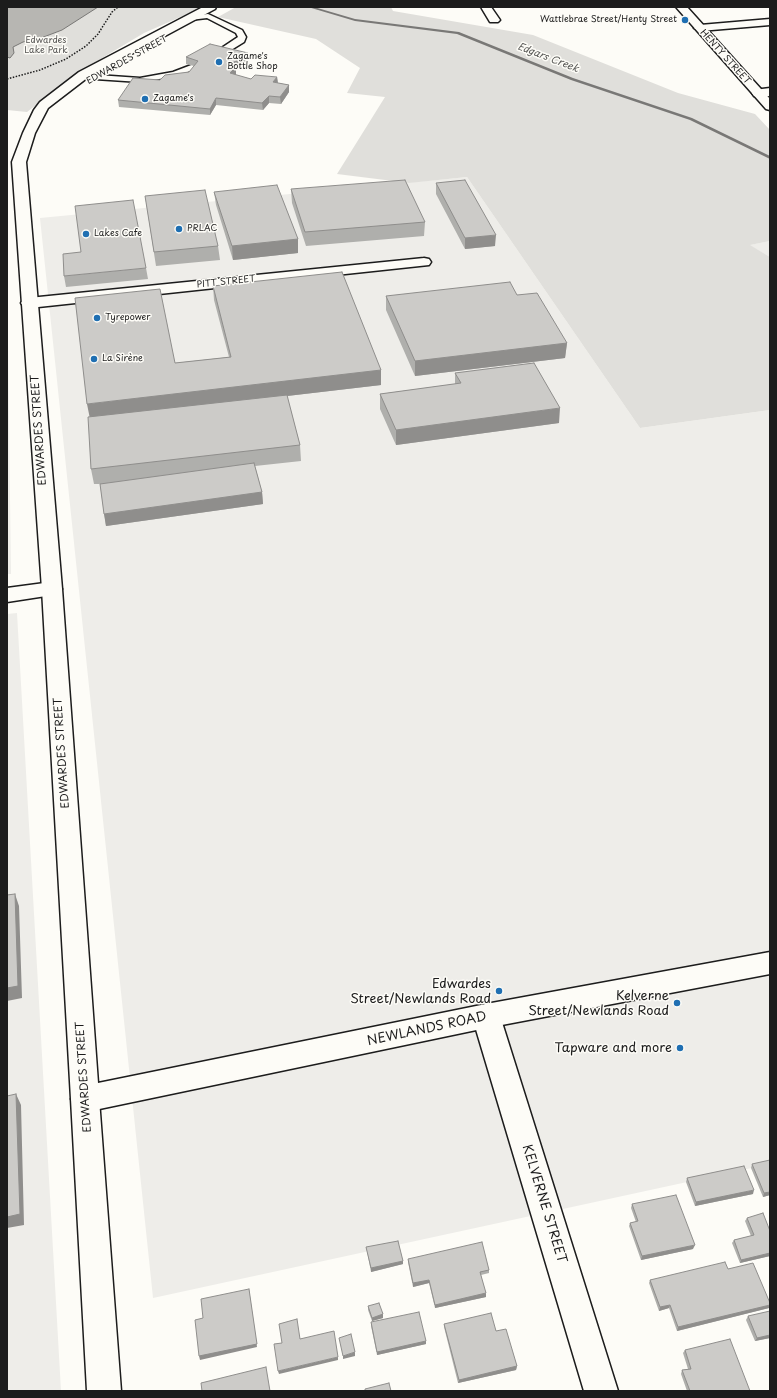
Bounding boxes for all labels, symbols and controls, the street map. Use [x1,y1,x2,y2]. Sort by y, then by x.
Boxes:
place label: Wattlebrae Street/Henty Street [540,15,677,25]
marker: Wattlebrae Street/Henty Street [680,15,690,25]
street label: HENTY STREET [698,27,752,87]
street label: EDWARDES STREET [85,33,169,87]
park label: Edwardes Lake Park [24,36,68,57]
water label: Edgars Creek [516,41,580,75]
place label: Zagame's Bottle Shop [227,52,278,73]
marker: Zagame's Bottle Shop [214,57,224,67]
marker: Zagame's [140,94,150,104]
place label: Zagame's [153,94,194,104]
marker: PRLAC [174,224,184,234]
place label: PRLAC [187,224,217,234]
marker: Lakes Cafe [81,229,91,239]
place label: Lakes Cafe [94,229,142,239]
street label: PITT STREET [196,274,256,290]
marker: Tyrepower [92,313,102,323]
place label: Tyrepower [105,313,150,323]
marker: La Sirène [89,354,99,364]
place label: La Sirène [102,354,143,364]
street label: EDWARDES STREET [29,374,49,486]
street label: EDWARDES STREET [52,697,72,809]
place label: Edwardes Street/Newlands Road [350,976,491,1007]
marker: Edwardes Street/Newlands Road [494,986,504,996]
place label: Kelverne Street/Newlands Road [528,988,669,1019]
marker: Kelverne Street/Newlands Road [672,998,682,1008]
street label: NEWLANDS ROAD [366,1009,488,1049]
street label: EDWARDES STREET [74,1021,94,1133]
place label: Tapware and more [555,1040,672,1056]
marker: Tapware and more [675,1043,685,1053]
street label: KELVERNE STREET [518,1143,570,1265]

